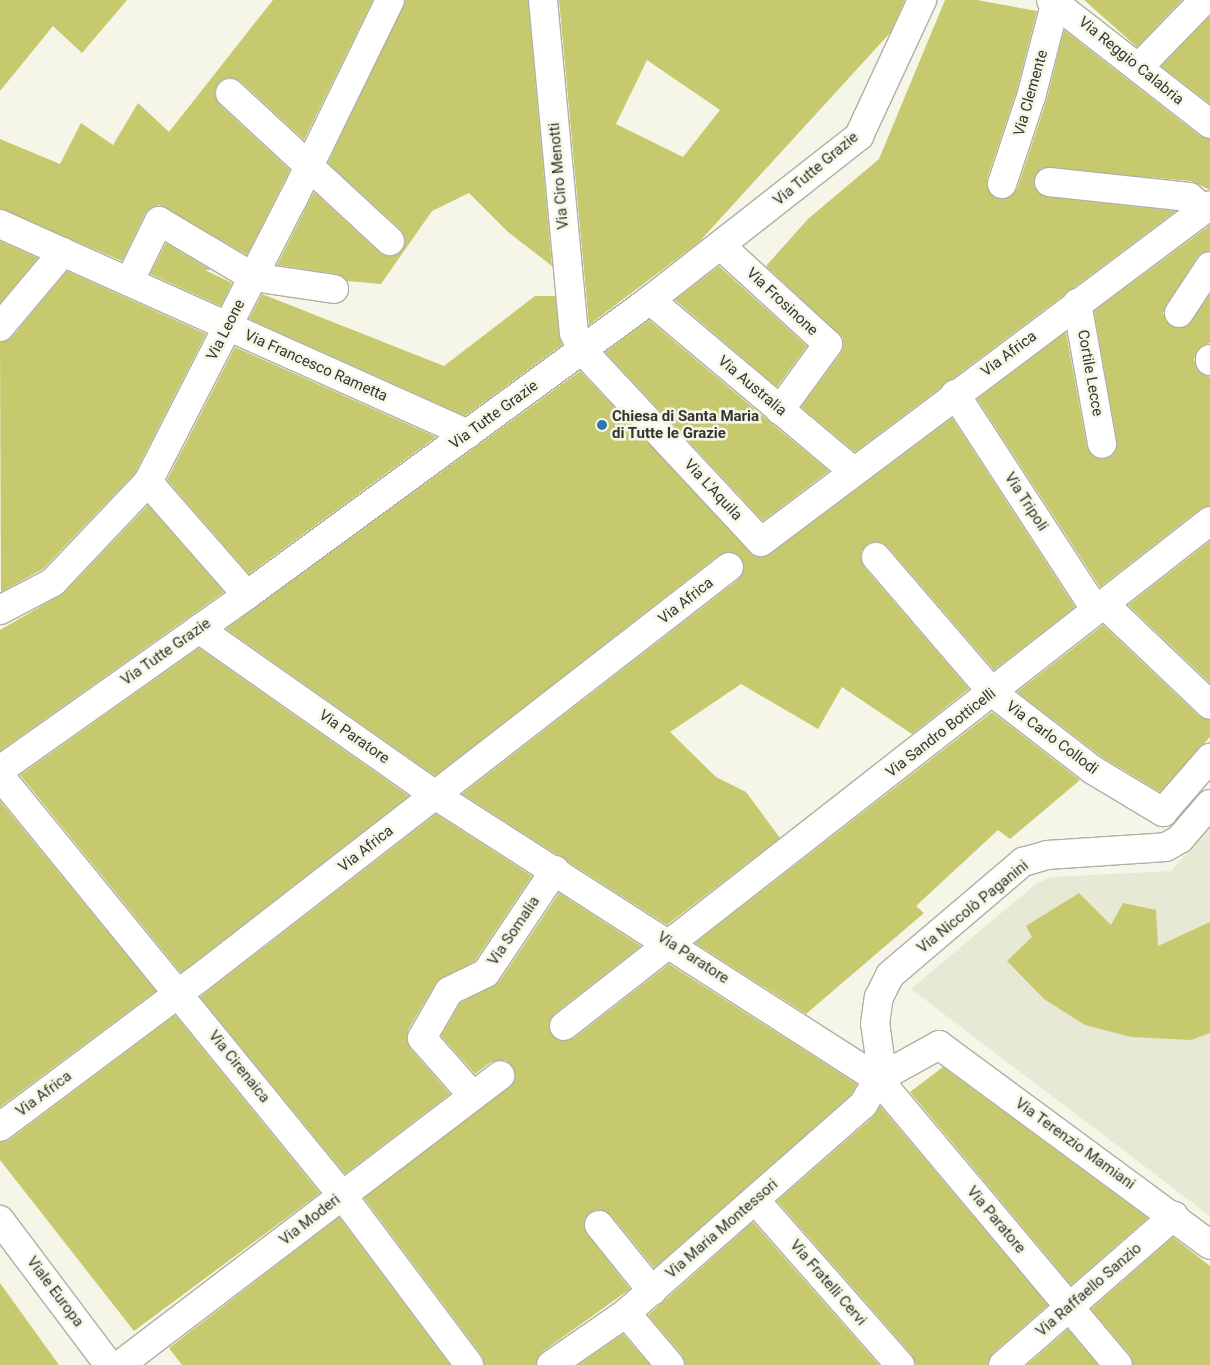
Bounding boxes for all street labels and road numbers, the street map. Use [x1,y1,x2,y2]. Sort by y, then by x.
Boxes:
street label: Via Reggio Calabria [1075,13,1187,109]
street label: Via Clemente [1010,48,1052,138]
street label: Via Ciro Menotti [545,122,573,230]
street label: Via Tutte Grazie [770,128,862,210]
street label: Via Frosinone [743,264,821,340]
street label: Via Leone [203,297,249,363]
street label: Via Francesco Rametta [242,326,390,406]
street label: Via Africa [978,327,1040,381]
street label: Cortile Lecce [1074,328,1106,418]
street label: Via Australia [714,352,790,420]
street label: Via Tutte Grazie [446,377,542,453]
street label: Via L'Aquila [680,456,746,524]
street label: Via Tripoli [1000,469,1052,535]
street label: Via Africa [655,574,717,628]
street label: Via Tutte Grazie [118,614,214,690]
street label: Via Sandro Botticelli [883,685,999,781]
street label: Via Carlo Collodi [1003,698,1101,778]
street label: Via Paratore [315,706,393,768]
street label: Via Africa [335,822,397,876]
street label: Via Niccolò Paganini [914,857,1032,957]
street label: Via Somalia [484,893,544,969]
street label: Via Paratore [654,928,732,988]
street label: Via Cirenaica [204,1027,274,1107]
street label: Via Africa [13,1067,75,1121]
street label: Via Terenzio Mamiani [1011,1094,1139,1194]
street label: Via Maria Montessori [662,1175,782,1283]
street label: Via Paratore [963,1183,1029,1257]
street label: Via Moderi [276,1191,344,1249]
street label: Via Fratelli Cervi [786,1237,870,1329]
street label: Via Raffaello Sanzio [1033,1239,1145,1341]
street label: Viale Europa [23,1253,87,1331]

